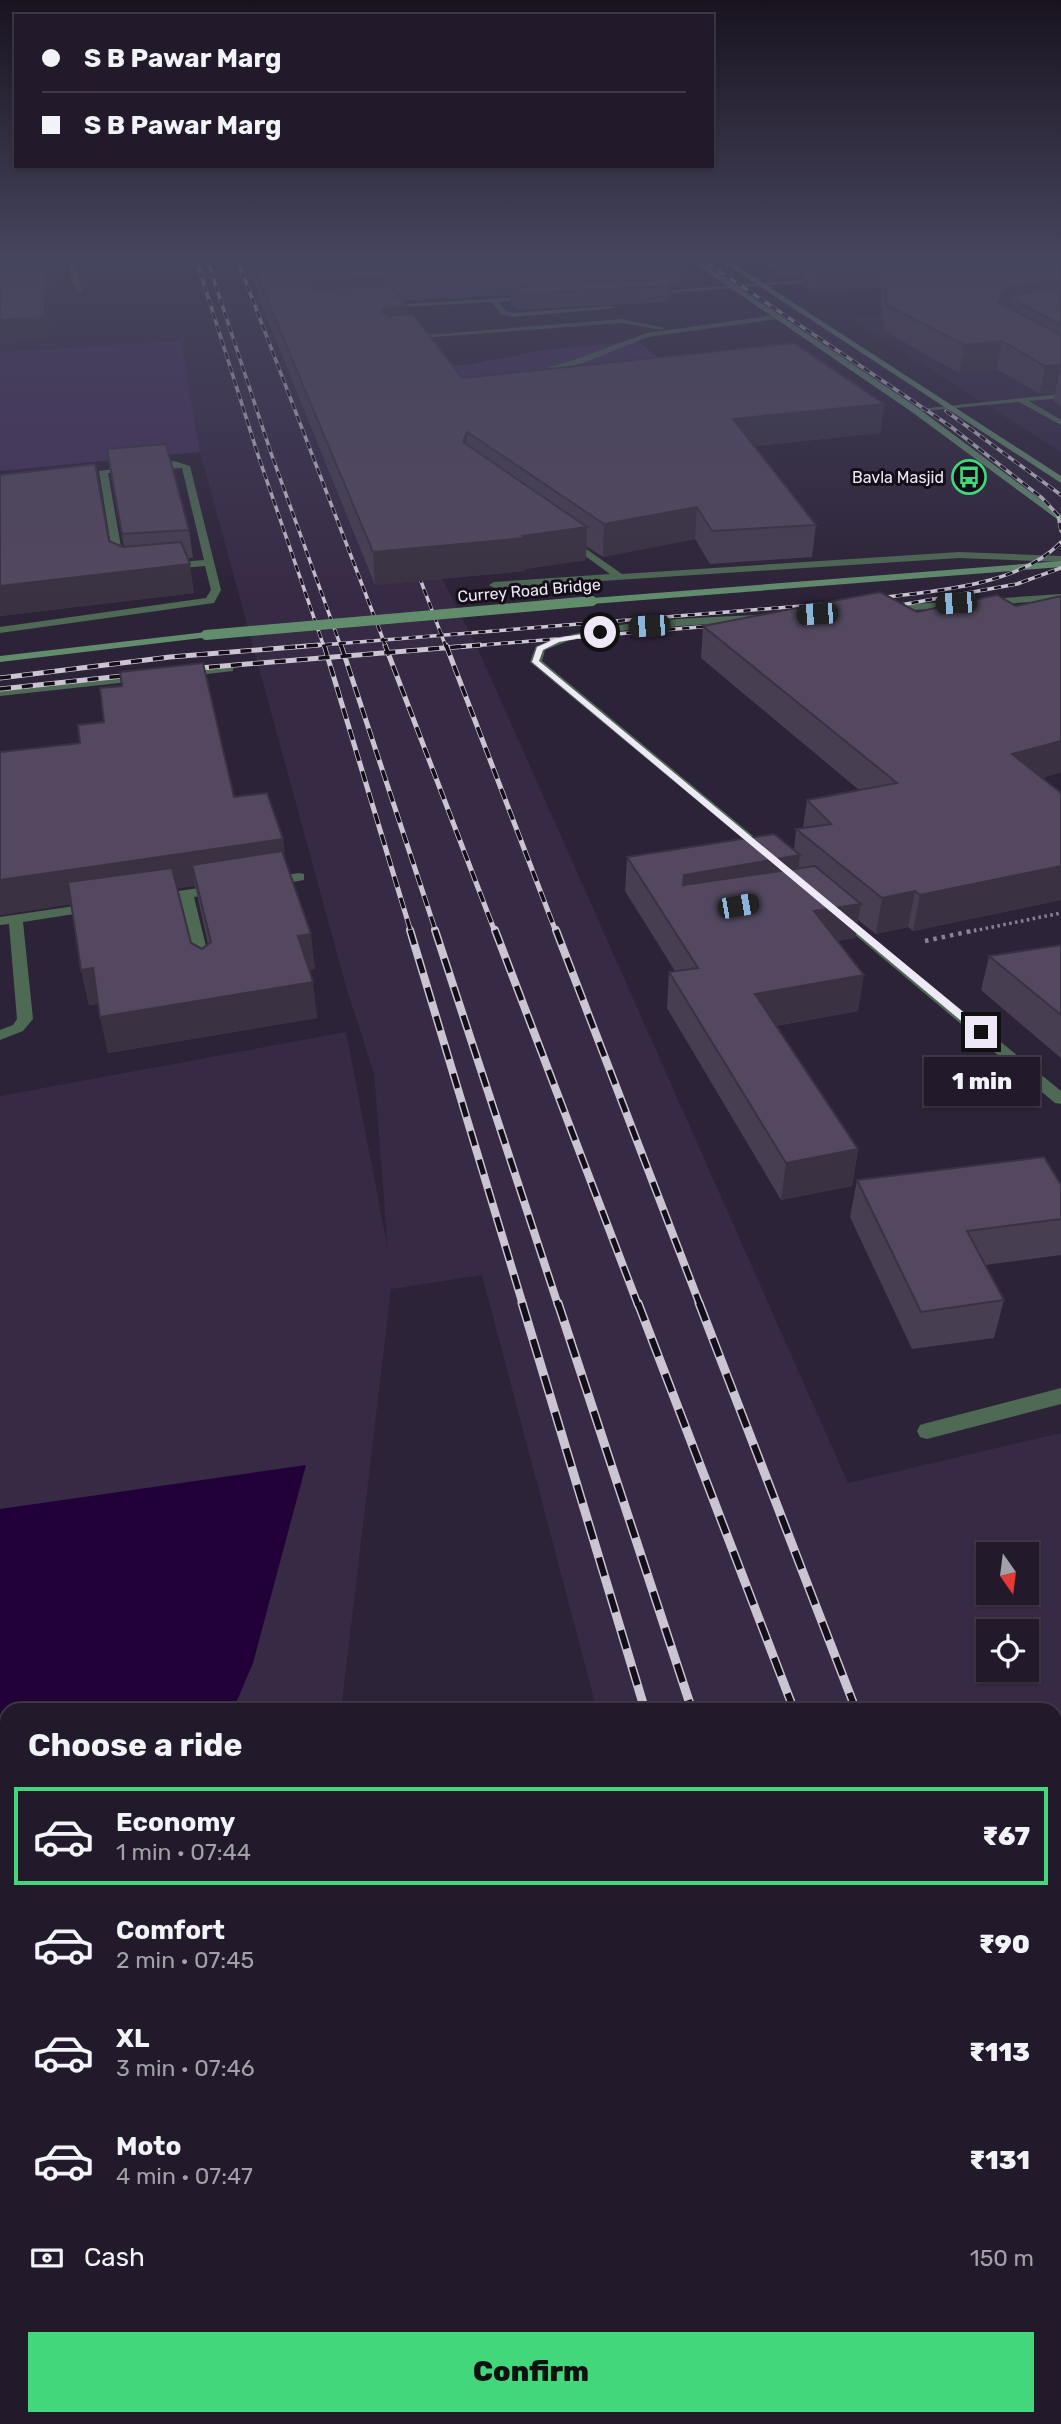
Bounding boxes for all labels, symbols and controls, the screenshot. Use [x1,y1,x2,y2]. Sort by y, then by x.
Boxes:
text: S B Pawar Marg [84,43,282,74]
text: S B Pawar Marg [84,110,282,141]
bus stop icon: Bavla Masjid [950,458,988,496]
place label: Bavla Masjid [852,468,944,487]
street label: Currey Road Bridge [457,575,602,606]
car [935,591,978,615]
car [796,602,839,626]
car [628,614,671,638]
route start [584,616,616,648]
car [716,892,761,920]
route end [965,1016,997,1048]
callout: 1 min [923,1056,1039,1106]
text: 1 min [952,1067,1012,1095]
north arrow [976,1542,1040,1605]
map controls [976,1542,1039,1682]
button: locate [976,1619,1039,1682]
text: Choose a ride [28,1726,242,1764]
icon: car [32,1805,95,1868]
text: Economy [116,1807,235,1838]
text: ₹67 [982,1821,1030,1852]
text: 1 min · 07:44 [116,1838,251,1866]
icon: car [32,1913,95,1976]
text: Comfort [116,1915,225,1946]
text: ₹90 [979,1929,1030,1960]
text: 2 min · 07:45 [116,1946,254,1974]
icon: car [32,2021,95,2084]
text: XL [116,2023,149,2054]
text: ₹113 [969,2037,1030,2068]
text: 3 min · 07:46 [116,2054,255,2082]
icon: car [32,2129,95,2192]
text: Moto [116,2131,181,2162]
text: ₹131 [969,2145,1030,2176]
text: 4 min · 07:47 [116,2162,253,2190]
icon: cash [28,2239,66,2277]
text: Cash [84,2242,145,2273]
text: 150 m [970,2244,1034,2272]
button: Confirm [28,2332,1034,2412]

